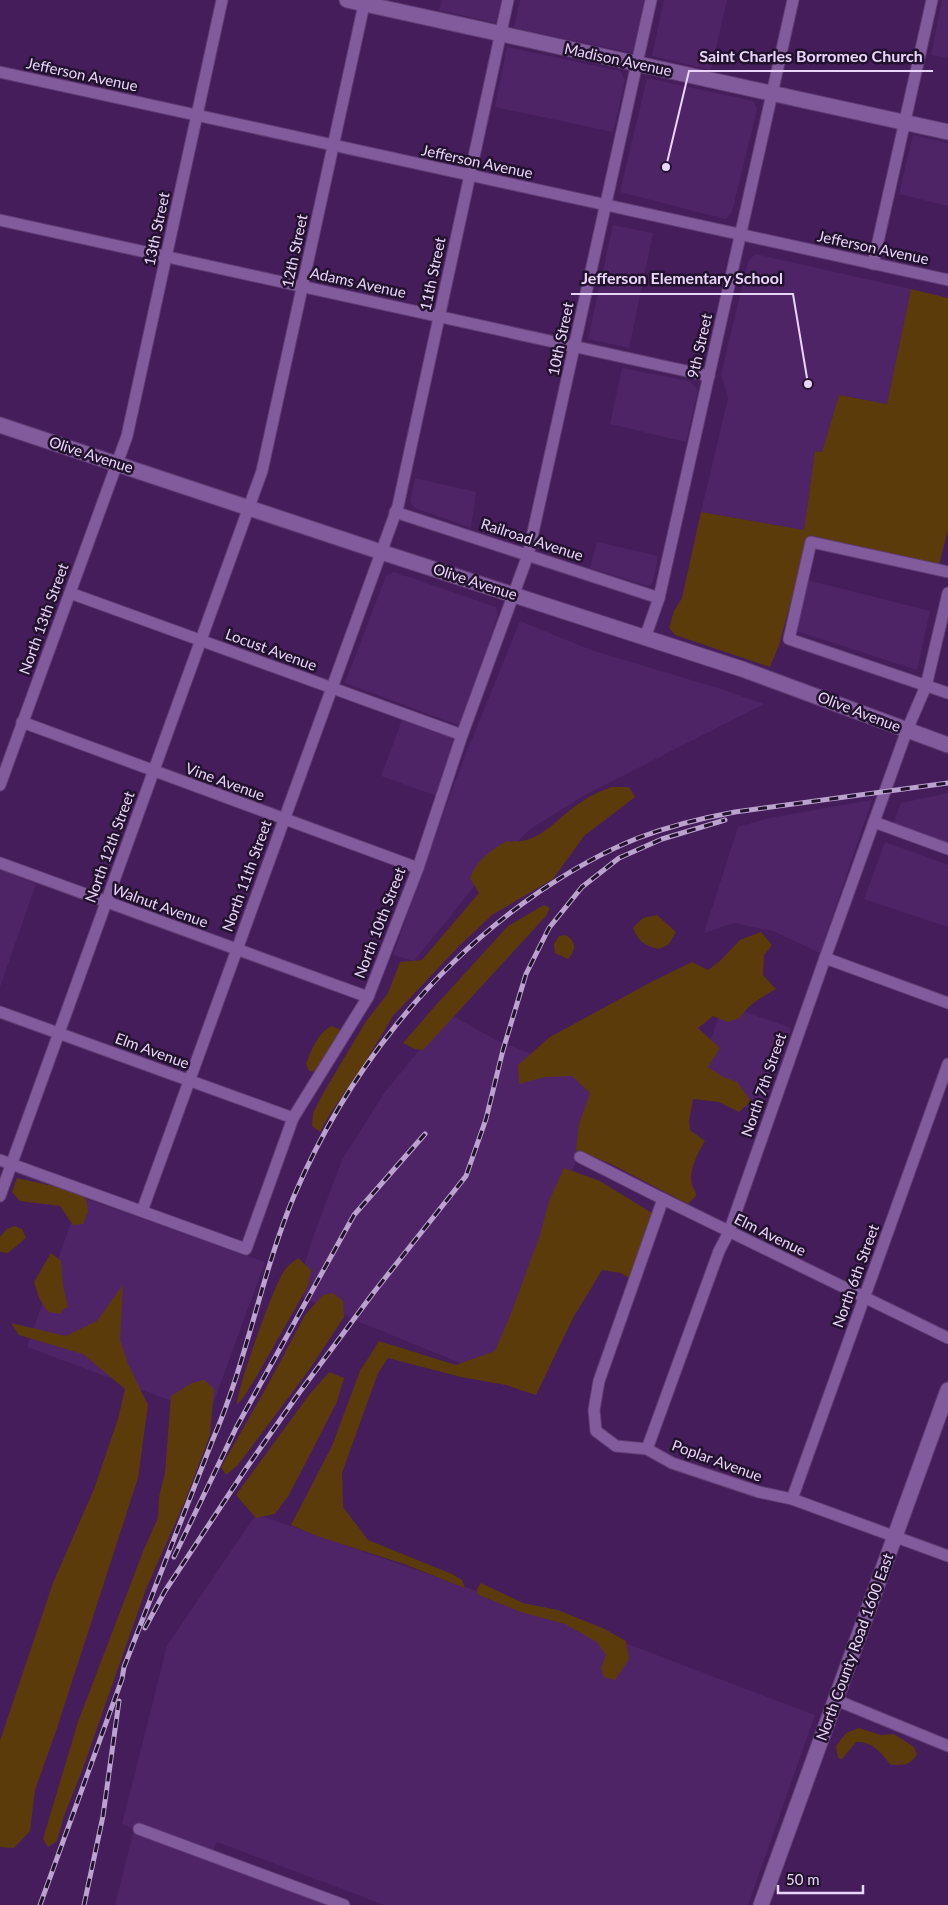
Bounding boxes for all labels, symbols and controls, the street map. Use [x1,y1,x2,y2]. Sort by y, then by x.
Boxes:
street label: Madison Avenue [563,39,674,79]
callout: Saint Charles Borromeo Church [689,40,933,71]
text: Saint Charles Borromeo Church [699,46,923,65]
street label: Jefferson Avenue [25,53,140,95]
street label: Jefferson Avenue [420,140,535,182]
street label: 13th Street [139,190,173,267]
street label: 12th Street [277,212,311,289]
street label: Jefferson Avenue [816,226,931,268]
street label: 11th Street [415,235,449,312]
street label: Adams Avenue [309,263,408,301]
callout: Jefferson Elementary School [571,263,793,294]
text: Jefferson Elementary School [581,268,783,287]
street label: 10th Street [543,300,577,377]
street label: 9th Street [683,311,715,380]
street label: Olive Avenue [47,432,136,476]
street label: Railroad Avenue [479,514,586,564]
street label: Olive Avenue [431,559,520,603]
street label: North 13th Street [15,560,72,677]
street label: Locust Avenue [223,624,320,674]
street label: Olive Avenue [815,687,903,735]
street label: Vine Avenue [183,758,268,804]
street label: North 12th Street [81,788,138,905]
street label: North 11th Street [218,817,275,934]
street label: North 10th Street [350,864,409,981]
street label: Walnut Avenue [110,879,211,931]
street label: Elm Avenue [113,1028,192,1072]
street label: North 7th Street [737,1030,789,1139]
street label: Elm Avenue [732,1209,809,1259]
street label: North 6th Street [828,1221,882,1330]
street label: Poplar Avenue [670,1435,765,1485]
street label: North County Road 1600 East [812,1550,897,1743]
scale bar [778,1862,863,1894]
text: 50 m [786,1870,820,1888]

